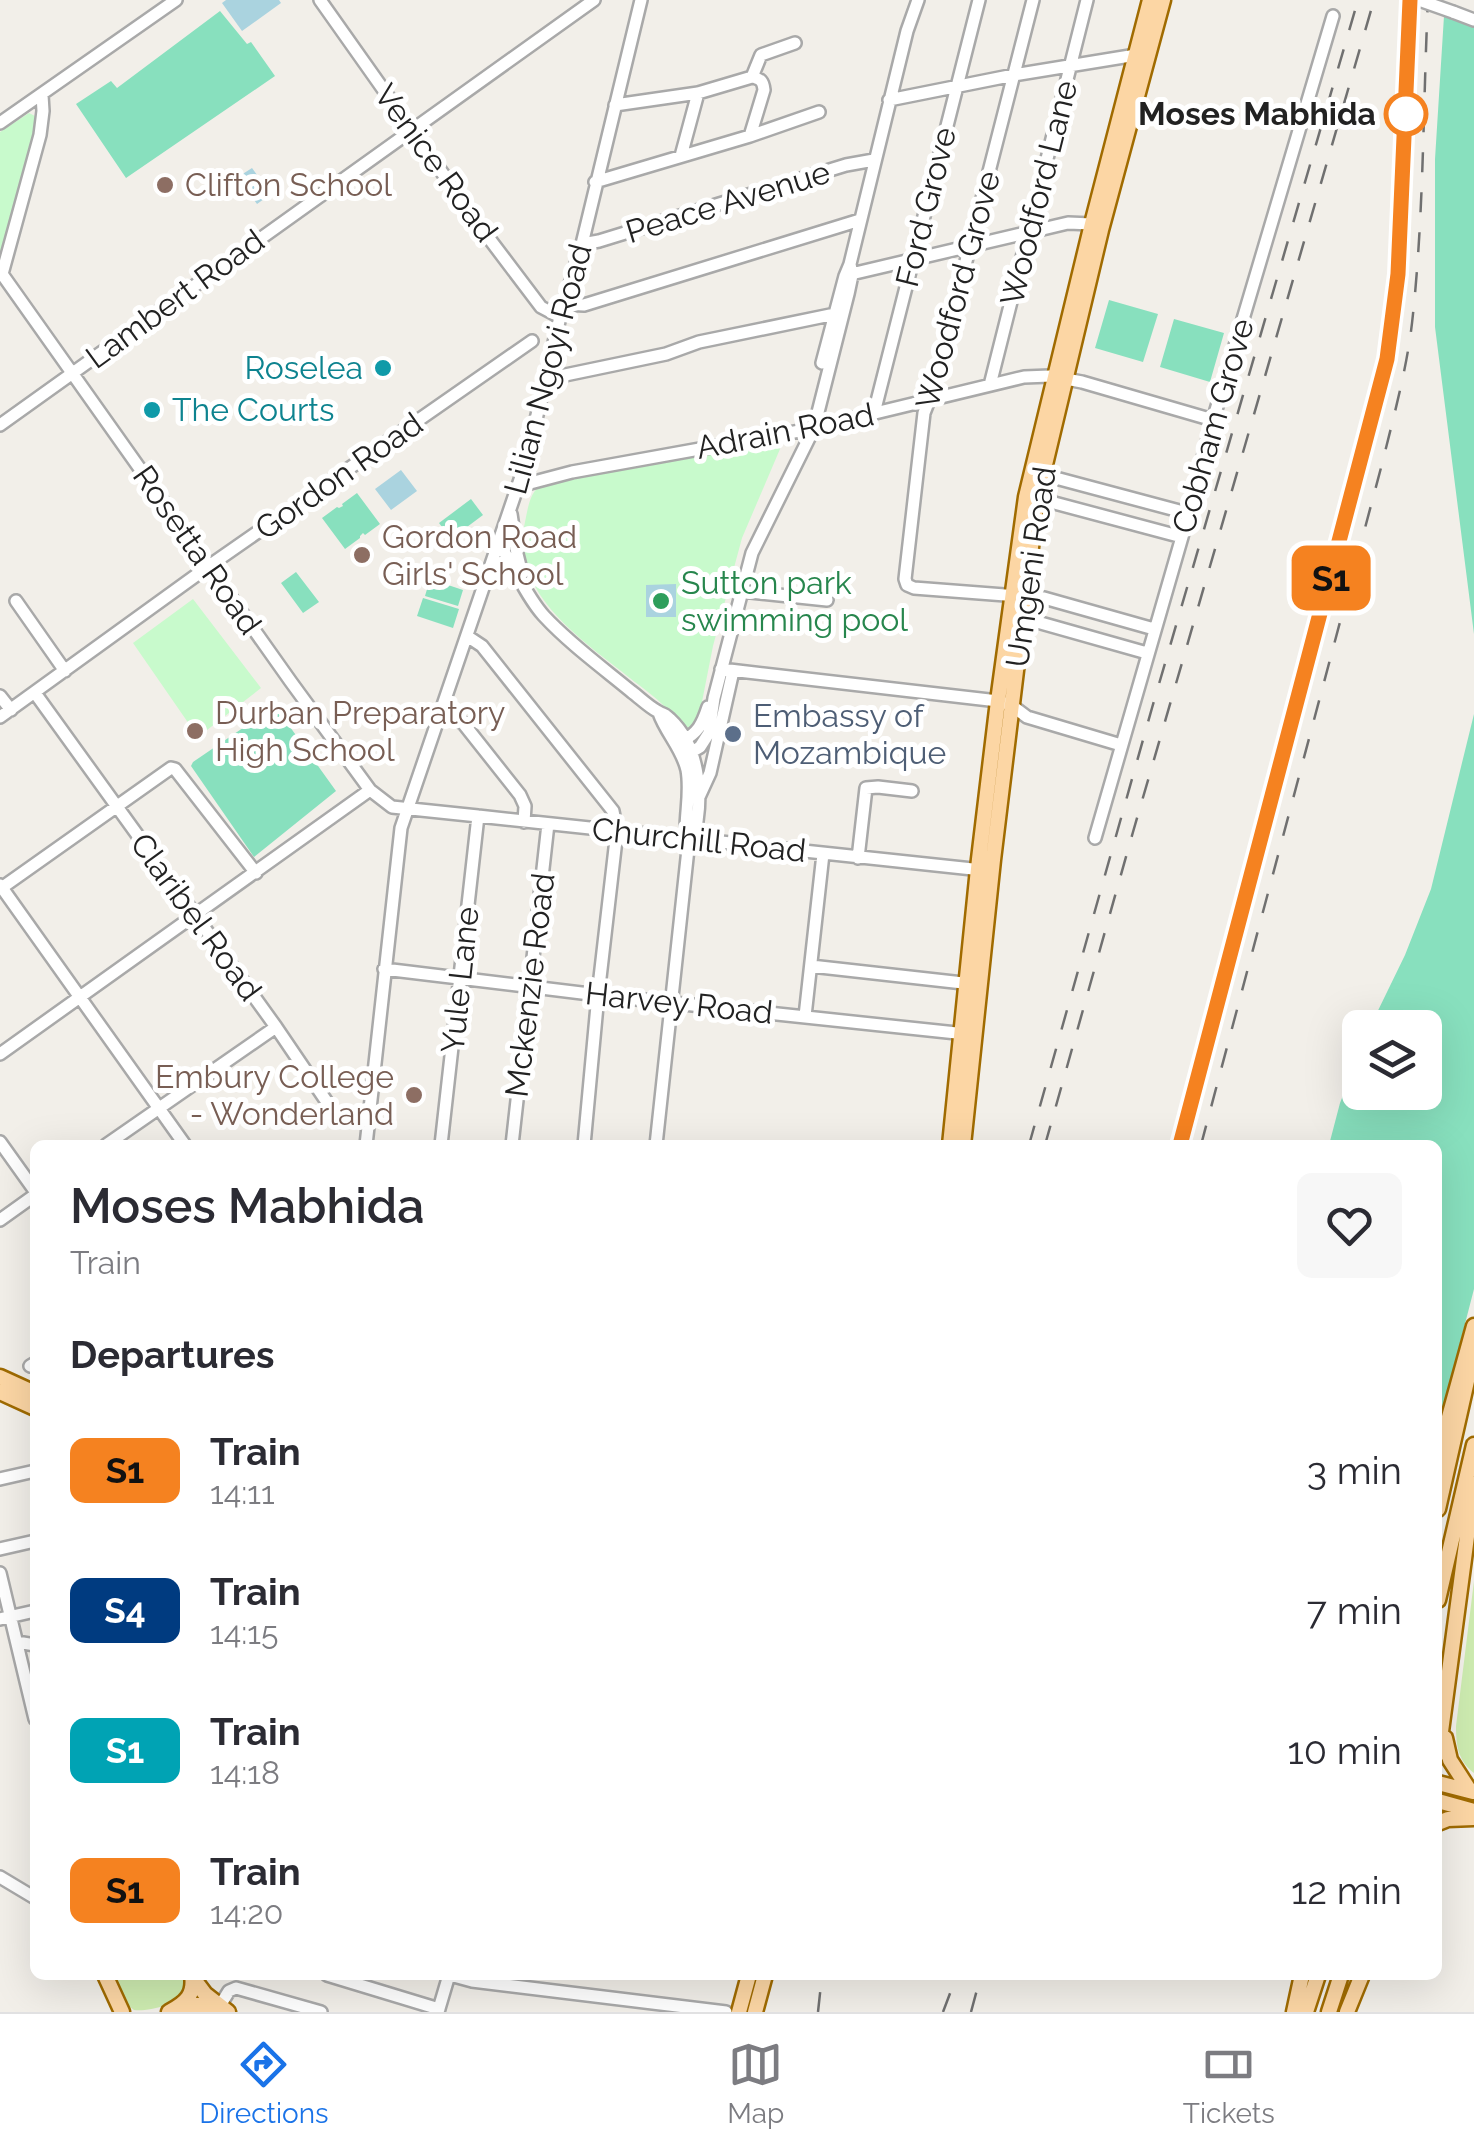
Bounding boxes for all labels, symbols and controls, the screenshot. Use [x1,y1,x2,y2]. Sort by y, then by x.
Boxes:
street label: Woodford Lane [993,76,1084,309]
street label: Venice Road [367,77,506,248]
marker: Moses Mabhida [1385,93,1427,135]
place label: Moses Mabhida [1138,95,1376,132]
street label: Ford Grove [888,123,963,290]
street label: Peace Avenue [621,153,834,250]
place label: Clifton School [185,166,392,203]
street label: Woodford Grove [908,167,1007,413]
marker: Clifton School [154,174,176,196]
street label: Lambert Road [79,222,271,376]
street label: Lilian Ngoyi Road [496,240,599,498]
street label: Cobham Grove [1164,314,1261,538]
place label: Roselea [244,349,363,386]
marker: Roselea [372,357,394,379]
place label: The Courts [172,391,335,428]
street label: Adrain Road [693,395,877,466]
marker: The Courts [141,399,163,421]
street label: Gordon Road [248,404,429,547]
street label: Rosetta Road [126,458,269,641]
street label: Umgeni Road [998,464,1063,670]
place label: Gordon Road Girls' School [382,518,577,592]
marker: Gordon Road Girls' School [351,544,373,566]
line badge: S1 [1286,546,1376,610]
text: S1 [1312,558,1350,599]
place label: Sutton park swimming pool [681,564,908,638]
marker: Sutton park swimming pool [650,590,672,612]
place label: Durban Preparatory High School [215,694,505,768]
place label: Embassy of Mozambique [753,697,946,771]
marker: Durban Preparatory High School [184,720,206,742]
marker: Embassy of Mozambique [722,723,744,745]
street label: Churchill Road [590,810,808,869]
street label: Claribel Road [123,826,269,1007]
street label: Mckenzie Road [497,871,562,1099]
street label: Yule Lane [433,905,486,1055]
street label: Harvey Road [583,974,775,1031]
map controls [1342,1010,1442,1110]
button: layers [1342,1010,1442,1110]
place label: Embury College - Wonderland [155,1058,394,1132]
marker: Embury College - Wonderland [403,1084,425,1106]
button: heart [1297,1173,1402,1278]
text: Moses Mabhida [70,1178,424,1234]
text: Train [70,1244,141,1281]
text: Departures [70,1332,275,1377]
text: Train [210,1429,301,1474]
text: 3 min [1307,1448,1402,1493]
text: S1 [106,1450,144,1491]
text: 14:11 [210,1474,275,1511]
text: Train [210,1569,301,1614]
text: 7 min [1307,1588,1402,1633]
text: S4 [104,1590,146,1631]
text: 14:15 [210,1614,278,1651]
text: Train [210,1709,301,1754]
text: 10 min [1287,1728,1402,1773]
text: S1 [106,1730,144,1771]
text: 14:18 [210,1754,280,1791]
text: Train [210,1849,301,1894]
text: 12 min [1291,1868,1402,1913]
text: S1 [106,1870,144,1911]
text: 14:20 [210,1894,283,1931]
tab: Directions [199,2037,329,2130]
tab: Map [727,2037,784,2130]
tab: Tickets [1183,2037,1275,2130]

